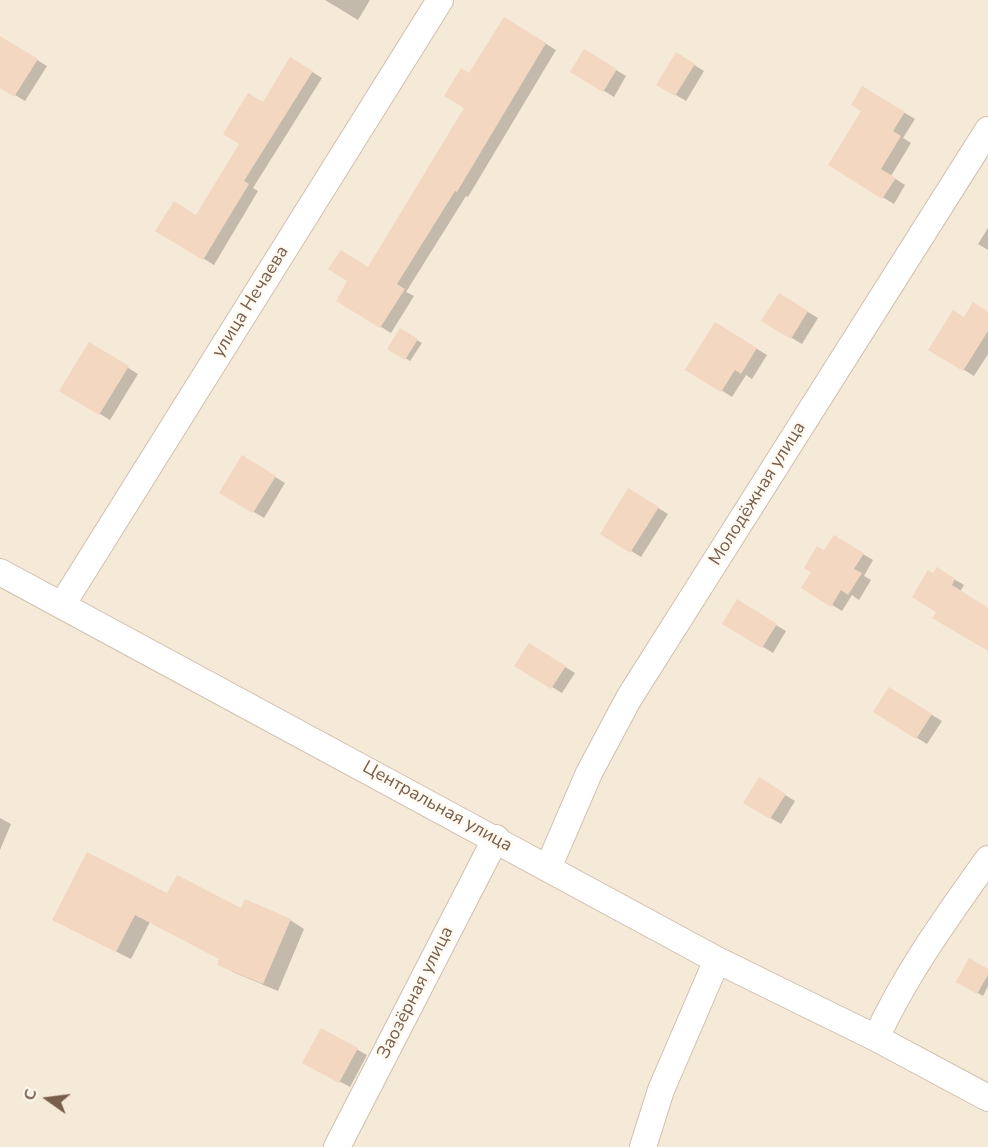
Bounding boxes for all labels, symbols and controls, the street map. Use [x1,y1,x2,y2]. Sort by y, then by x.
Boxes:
street label: улица Нечаева [208,242,294,362]
street label: Молодёжная улица [705,418,811,570]
street label: Центральная улица [358,757,516,857]
street label: Заозёрная улица [373,923,459,1063]
north arrow [18,1069,78,1129]
text: С [19,1087,43,1103]

